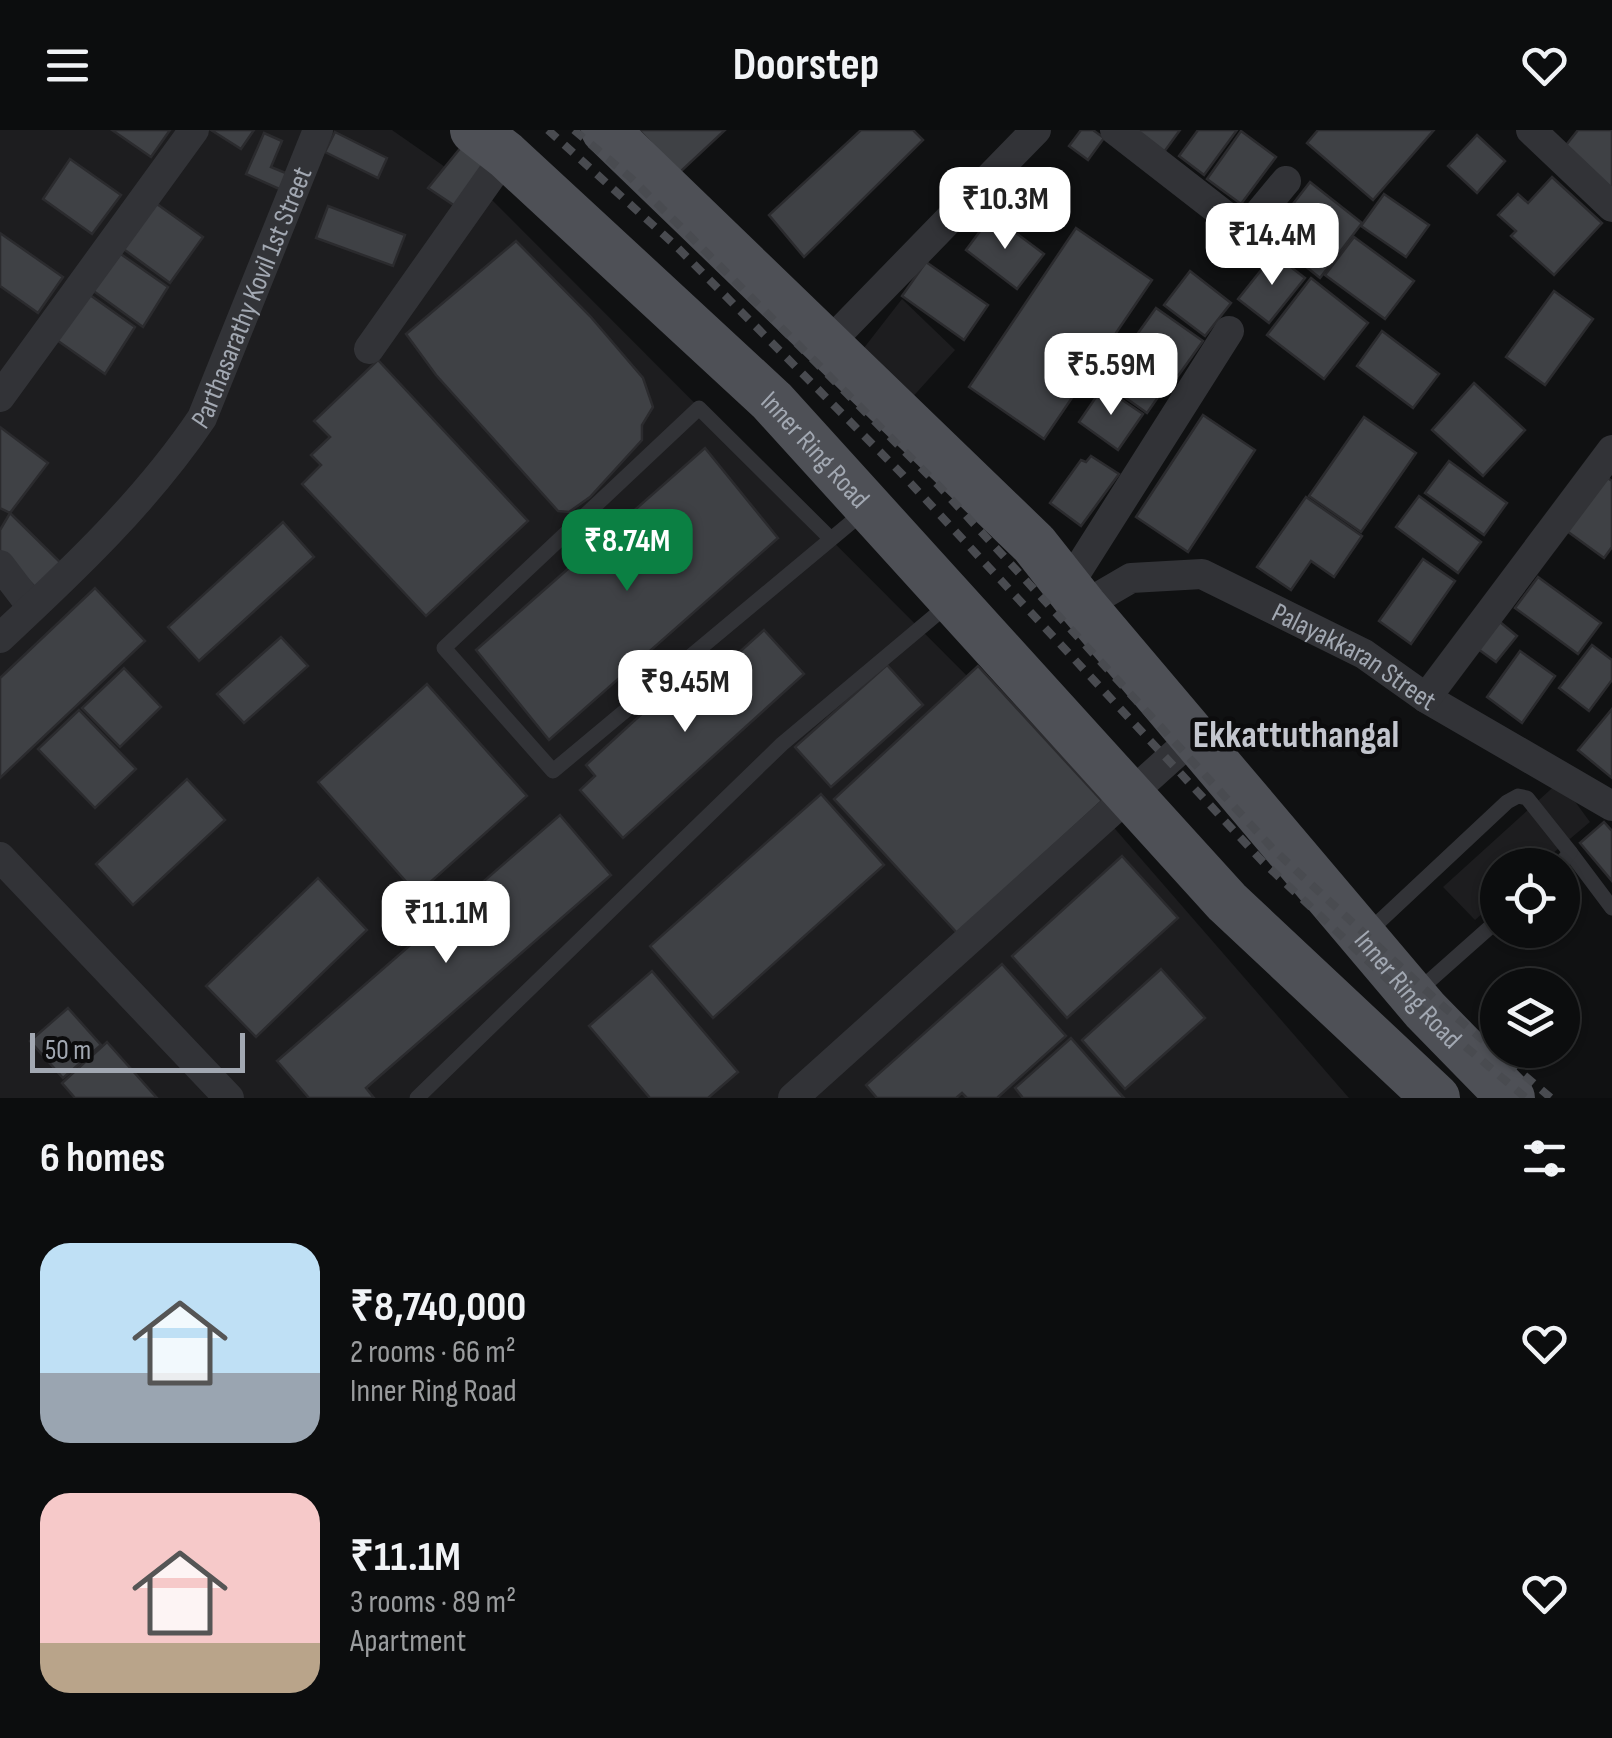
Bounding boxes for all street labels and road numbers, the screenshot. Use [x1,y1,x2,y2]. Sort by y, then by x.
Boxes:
street label: Parthasarathy Kovil 1st Street [185,162,319,435]
street label: Inner Ring Road [754,385,876,515]
street label: Palayakkaran Street [1266,596,1442,718]
street label: Inner Ring Road [1347,924,1468,1056]

